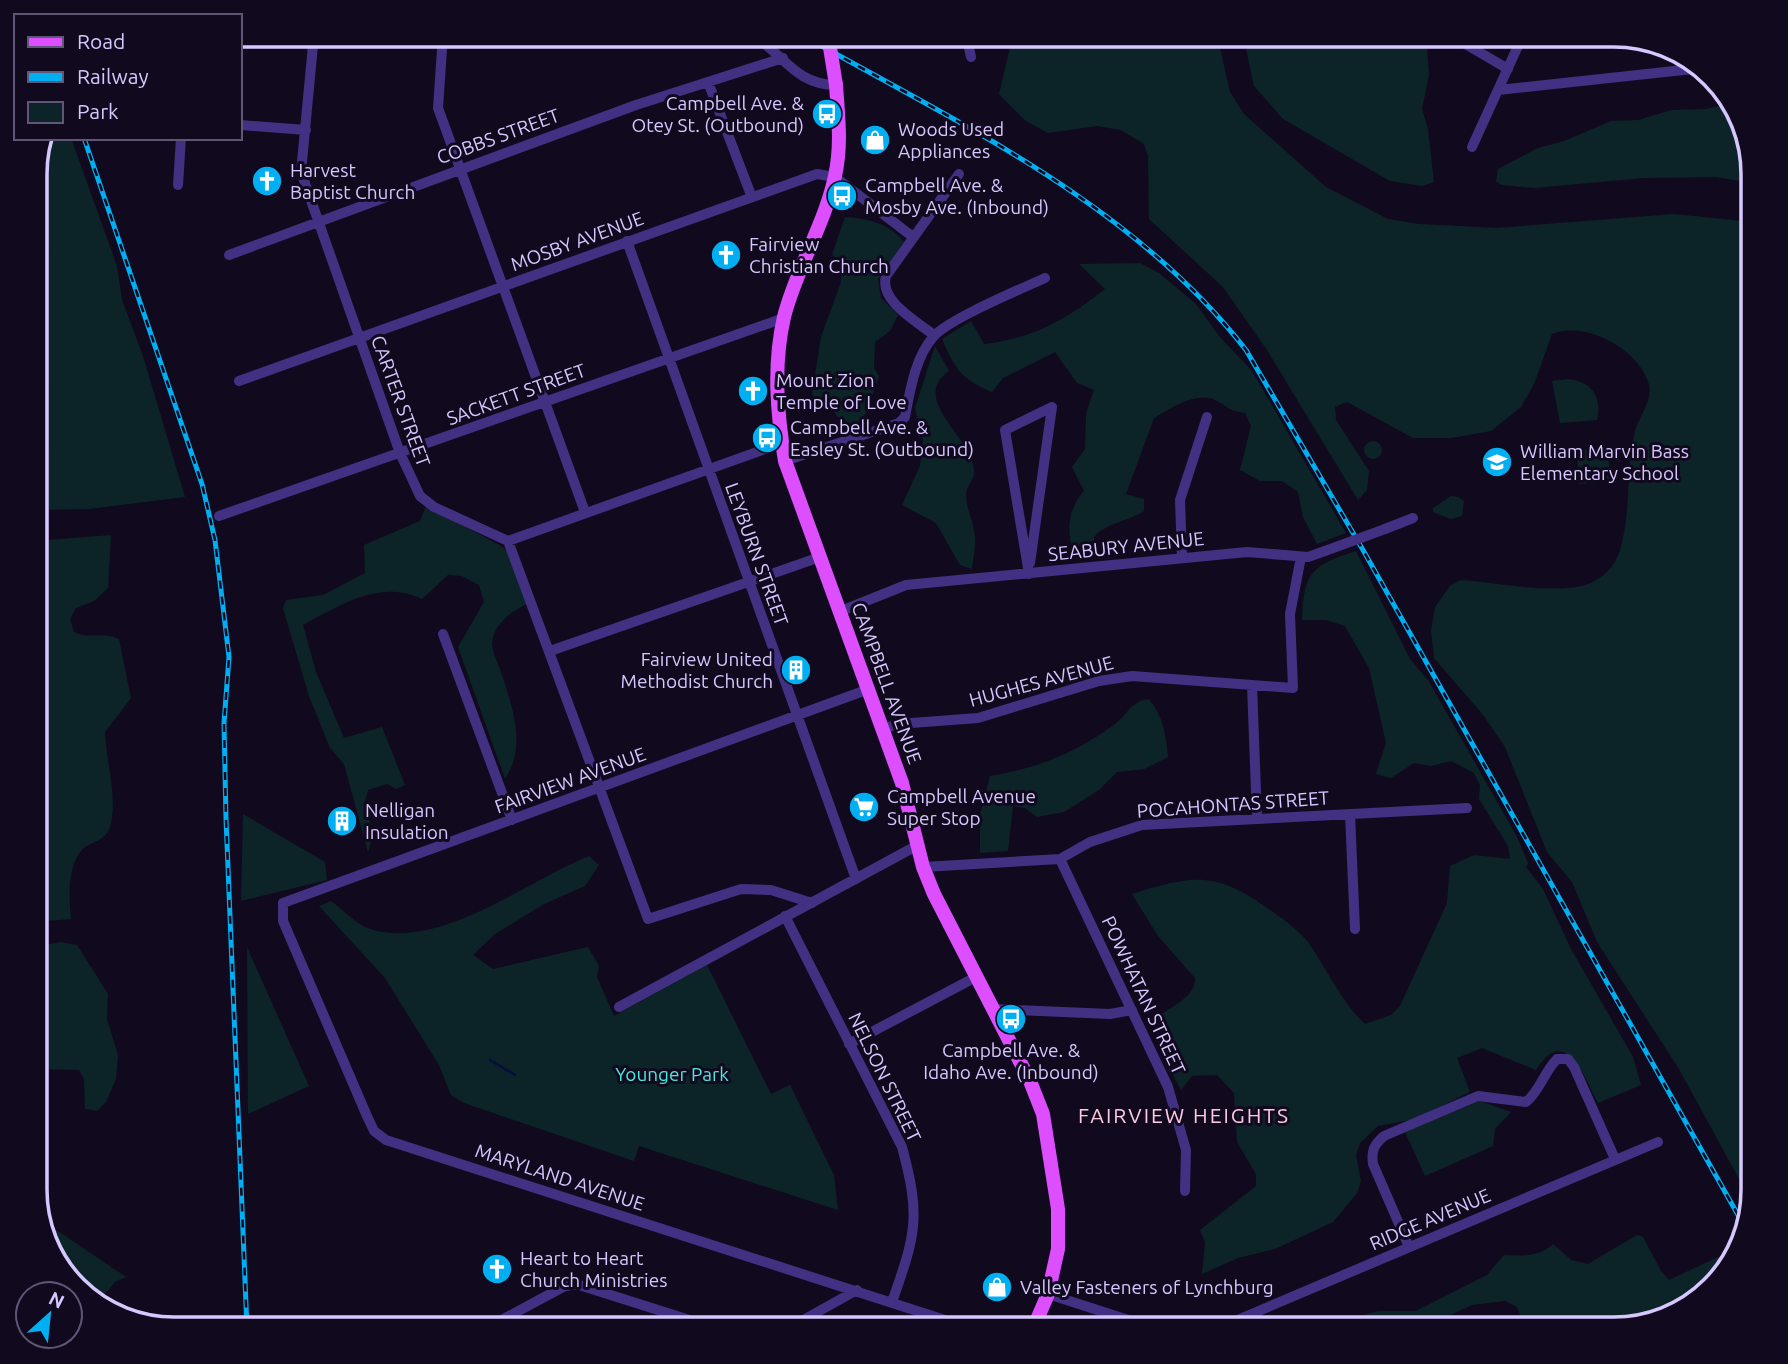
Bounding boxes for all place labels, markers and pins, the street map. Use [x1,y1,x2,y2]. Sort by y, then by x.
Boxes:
place label: Campbell Ave. & Otey St. (Outbound) [631,92,805,136]
bus stop icon: Campbell Ave. & Otey St. (Outbound) [810,97,844,131]
place label: Woods Used Appliances [898,118,1004,162]
shop icon: Woods Used Appliances [858,123,892,157]
place label: Harvest Baptist Church [290,159,415,203]
church icon: Harvest Baptist Church [250,164,284,198]
place label: Campbell Ave. & Mosby Ave. (Inbound) [865,174,1049,218]
bus stop icon: Campbell Ave. & Mosby Ave. (Inbound) [825,179,859,213]
place label: Fairview Christian Church [749,233,889,277]
church icon: Fairview Christian Church [709,238,743,272]
place label: Mount Zion Temple of Love [776,369,907,413]
church icon: Mount Zion Temple of Love [736,374,770,408]
place label: Campbell Ave. & Easley St. (Outbound) [790,416,974,460]
bus stop icon: Campbell Ave. & Easley St. (Outbound) [750,421,784,455]
place label: William Marvin Bass Elementary School [1520,440,1689,484]
school or university icon: William Marvin Bass Elementary School [1480,445,1514,479]
place label: Fairview United Methodist Church [621,648,773,692]
building icon: Fairview United Methodist Church [779,653,813,687]
place label: Campbell Avenue Super Stop [887,785,1036,829]
supermarket icon: Campbell Avenue Super Stop [847,790,881,824]
place label: Nelligan Insulation [365,799,449,843]
building icon: Nelligan Insulation [325,804,359,838]
bus stop icon: Campbell Ave. & Idaho Ave. (Inbound) [994,1002,1028,1036]
place label: Campbell Ave. & Idaho Ave. (Inbound) [923,1039,1099,1083]
place label: Heart to Heart Church Ministries [520,1247,667,1291]
church icon: Heart to Heart Church Ministries [480,1252,514,1286]
shop icon: Valley Fasteners of Lynchburg [980,1270,1014,1304]
place label: Valley Fasteners of Lynchburg [1020,1276,1274,1298]

